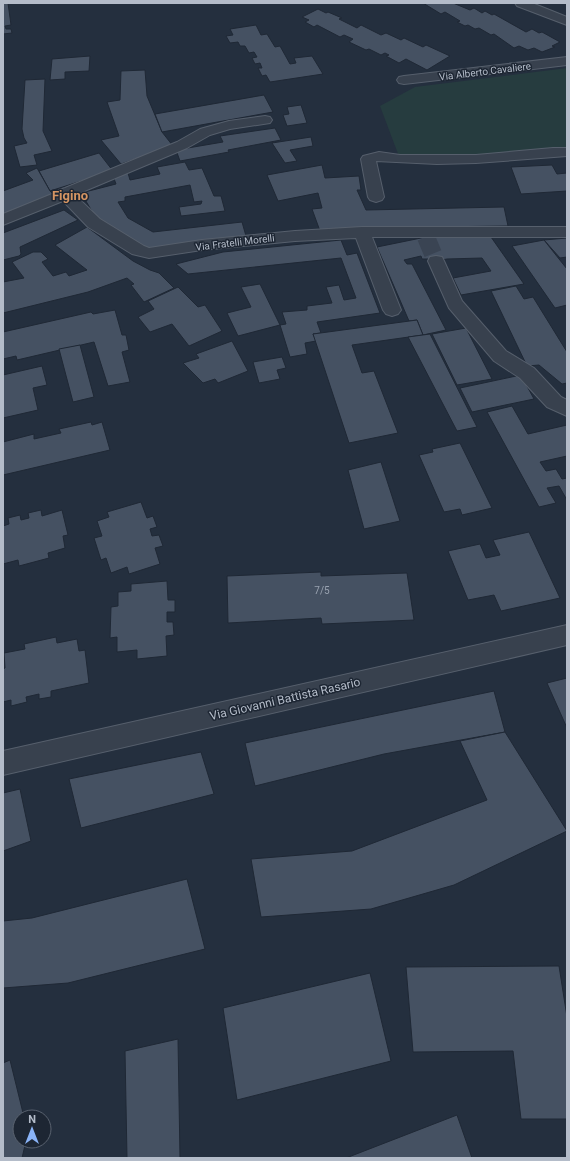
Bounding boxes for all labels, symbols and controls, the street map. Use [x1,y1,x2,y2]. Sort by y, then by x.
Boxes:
street label: Via Alberto Cavaliere [439,60,532,83]
district label: Figino [52,188,88,203]
street label: Via Fratelli Morelli [195,232,275,253]
house number: 7/5 [314,585,330,596]
street label: Via Giovanni Battista Rasario [208,675,362,723]
north arrow [12,1109,52,1149]
text: N [28,1113,36,1126]

